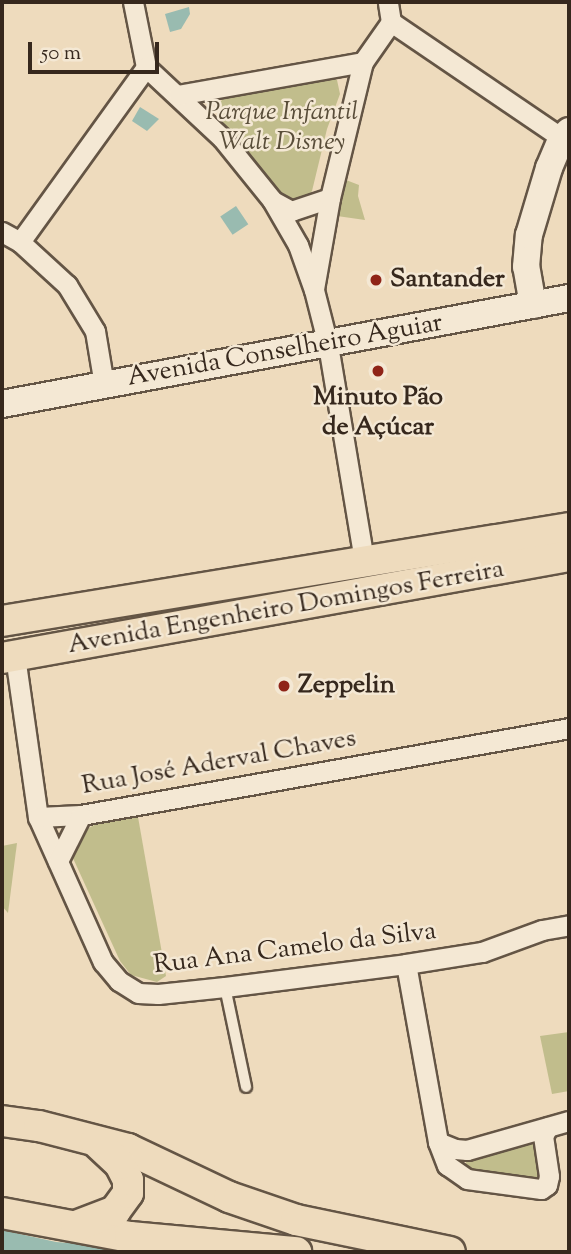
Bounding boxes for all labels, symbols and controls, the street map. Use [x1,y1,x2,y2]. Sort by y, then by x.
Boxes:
scale bar [32,28,163,72]
text: 50 m [41,39,81,69]
park label: Parque Infantil Walt Disney [206,97,358,158]
place label: Santander [390,264,505,296]
marker: Santander [368,272,384,288]
street label: Avenida Conselheiro Aguiar [125,308,445,394]
marker: Minuto Pão de Açúcar [370,363,386,379]
place label: Minuto Pão de Açúcar [313,382,443,444]
street label: Avenida Engenheiro Domingos Ferreira [65,554,507,662]
place label: Zeppelin [298,670,395,702]
marker: Zeppelin [276,678,292,694]
street label: Rua José Aderval Chaves [80,724,358,802]
street label: Rua Ana Camelo da Silva [152,916,438,982]

